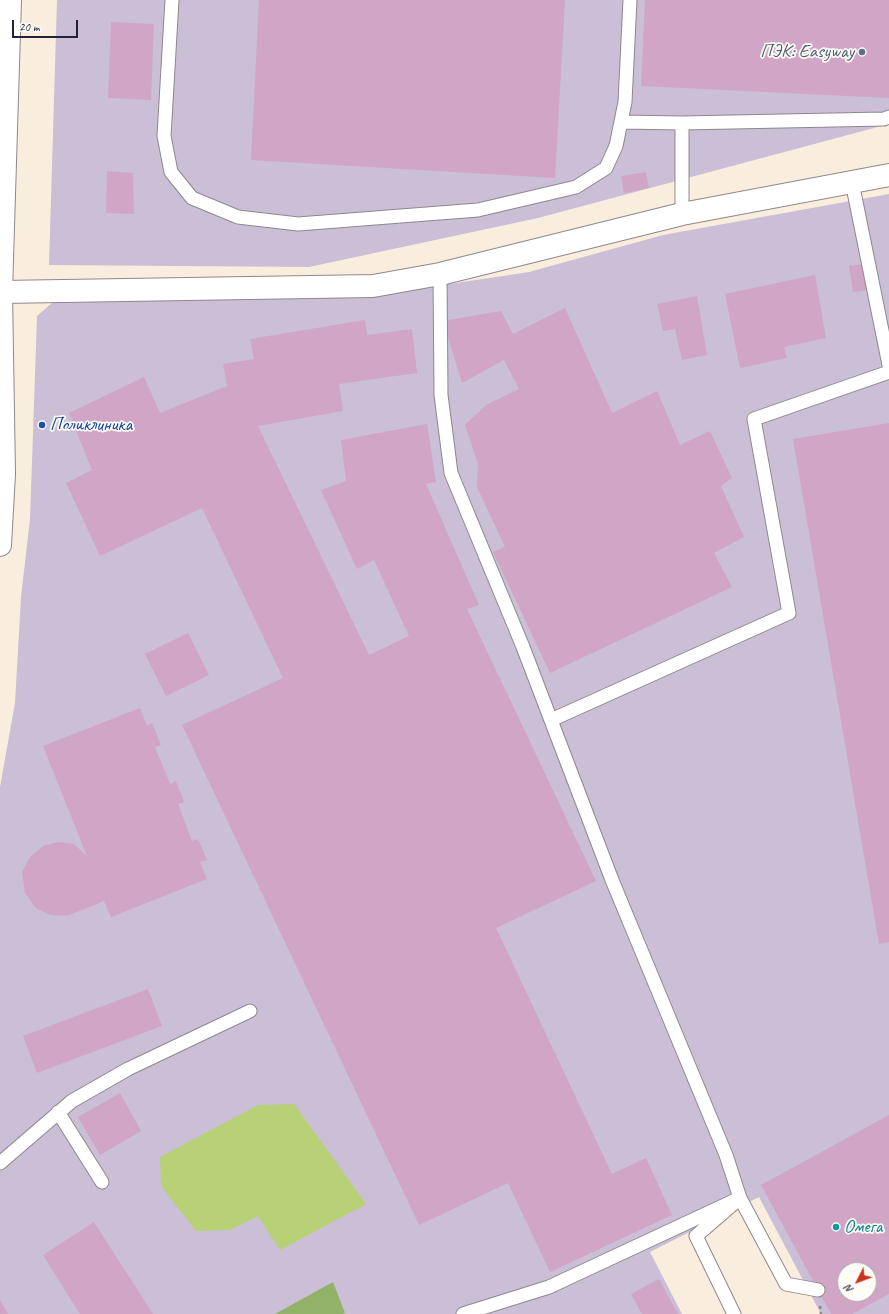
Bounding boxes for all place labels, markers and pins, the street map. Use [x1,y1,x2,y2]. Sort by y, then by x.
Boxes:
place label: ПЭК: Easyway [760,41,854,63]
marker: ПЭК: Easyway [857,47,867,57]
place label: Поликлиника [50,414,132,436]
marker: Поликлиника [37,420,47,430]
place label: Омега [844,1216,882,1238]
marker: Омега [831,1222,841,1232]

